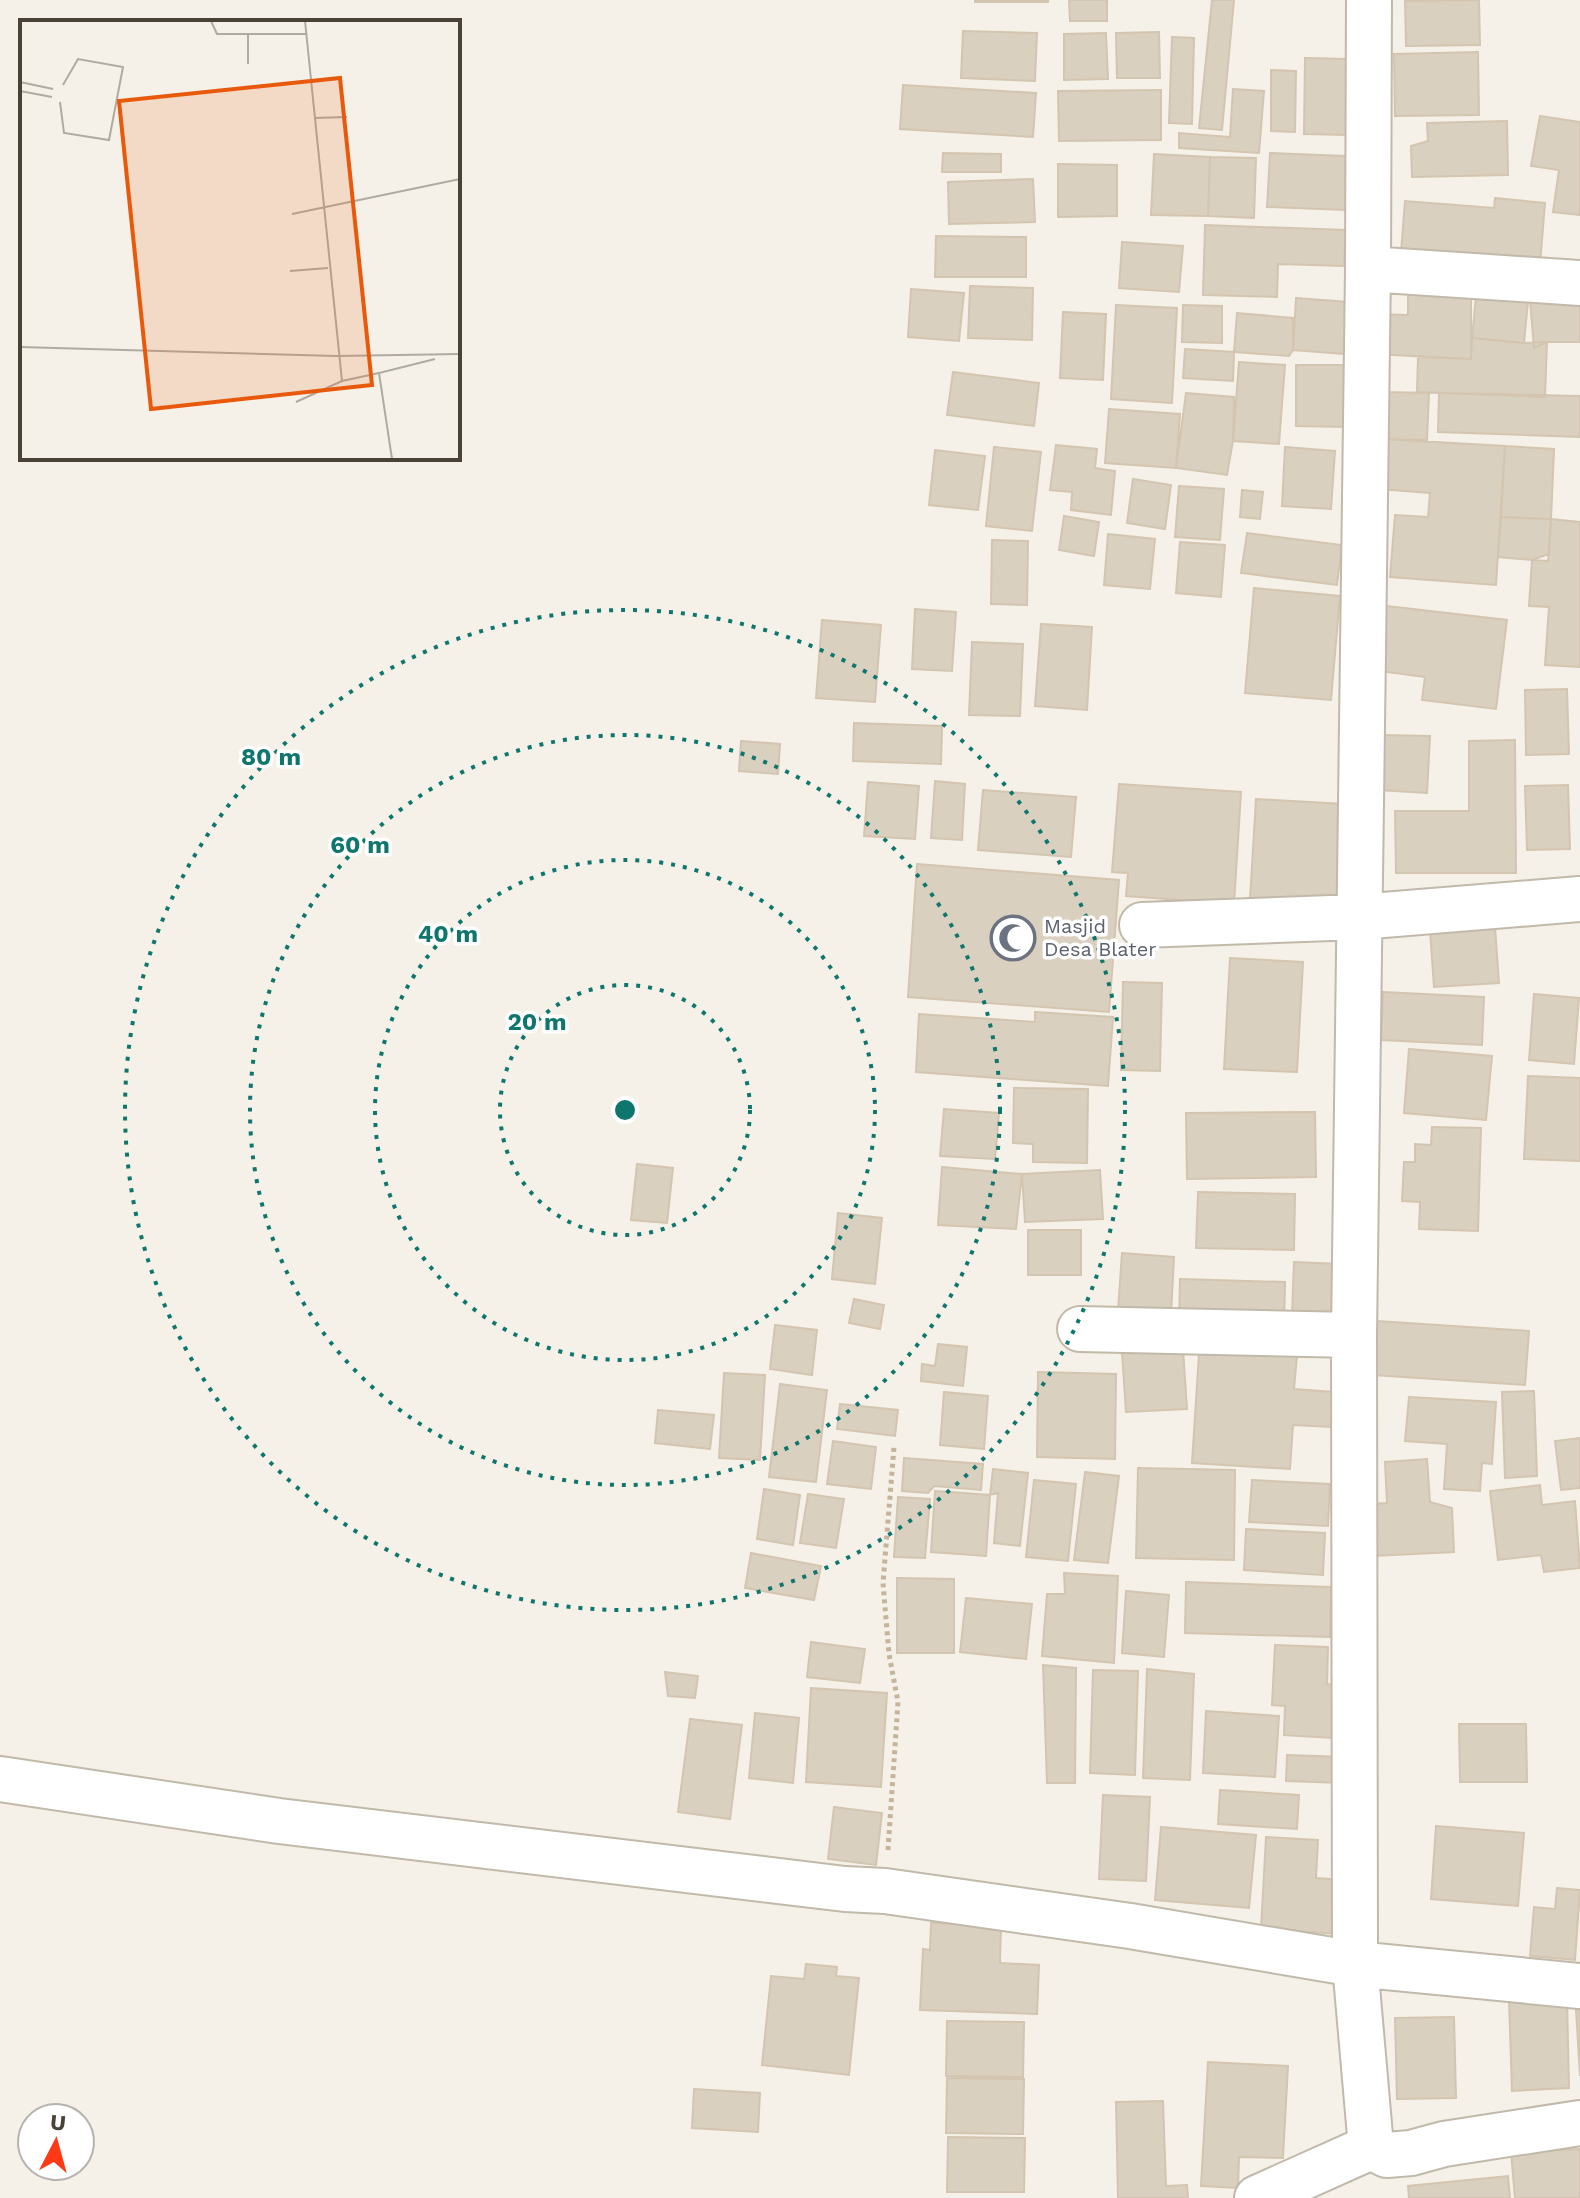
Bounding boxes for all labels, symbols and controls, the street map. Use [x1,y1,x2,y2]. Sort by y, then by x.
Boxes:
inset map [20,20,460,460]
text: 80 m [241,743,301,771]
text: 60 m [330,831,390,859]
mosque icon: Masjid Desa Blater [989,914,1037,962]
place label: Masjid Desa Blater [1044,914,1156,961]
text: 40 m [418,920,478,948]
text: 20 m [507,1008,567,1036]
centre of rings [611,1096,639,1124]
north arrow [16,2102,96,2182]
text: U [49,2109,67,2136]

